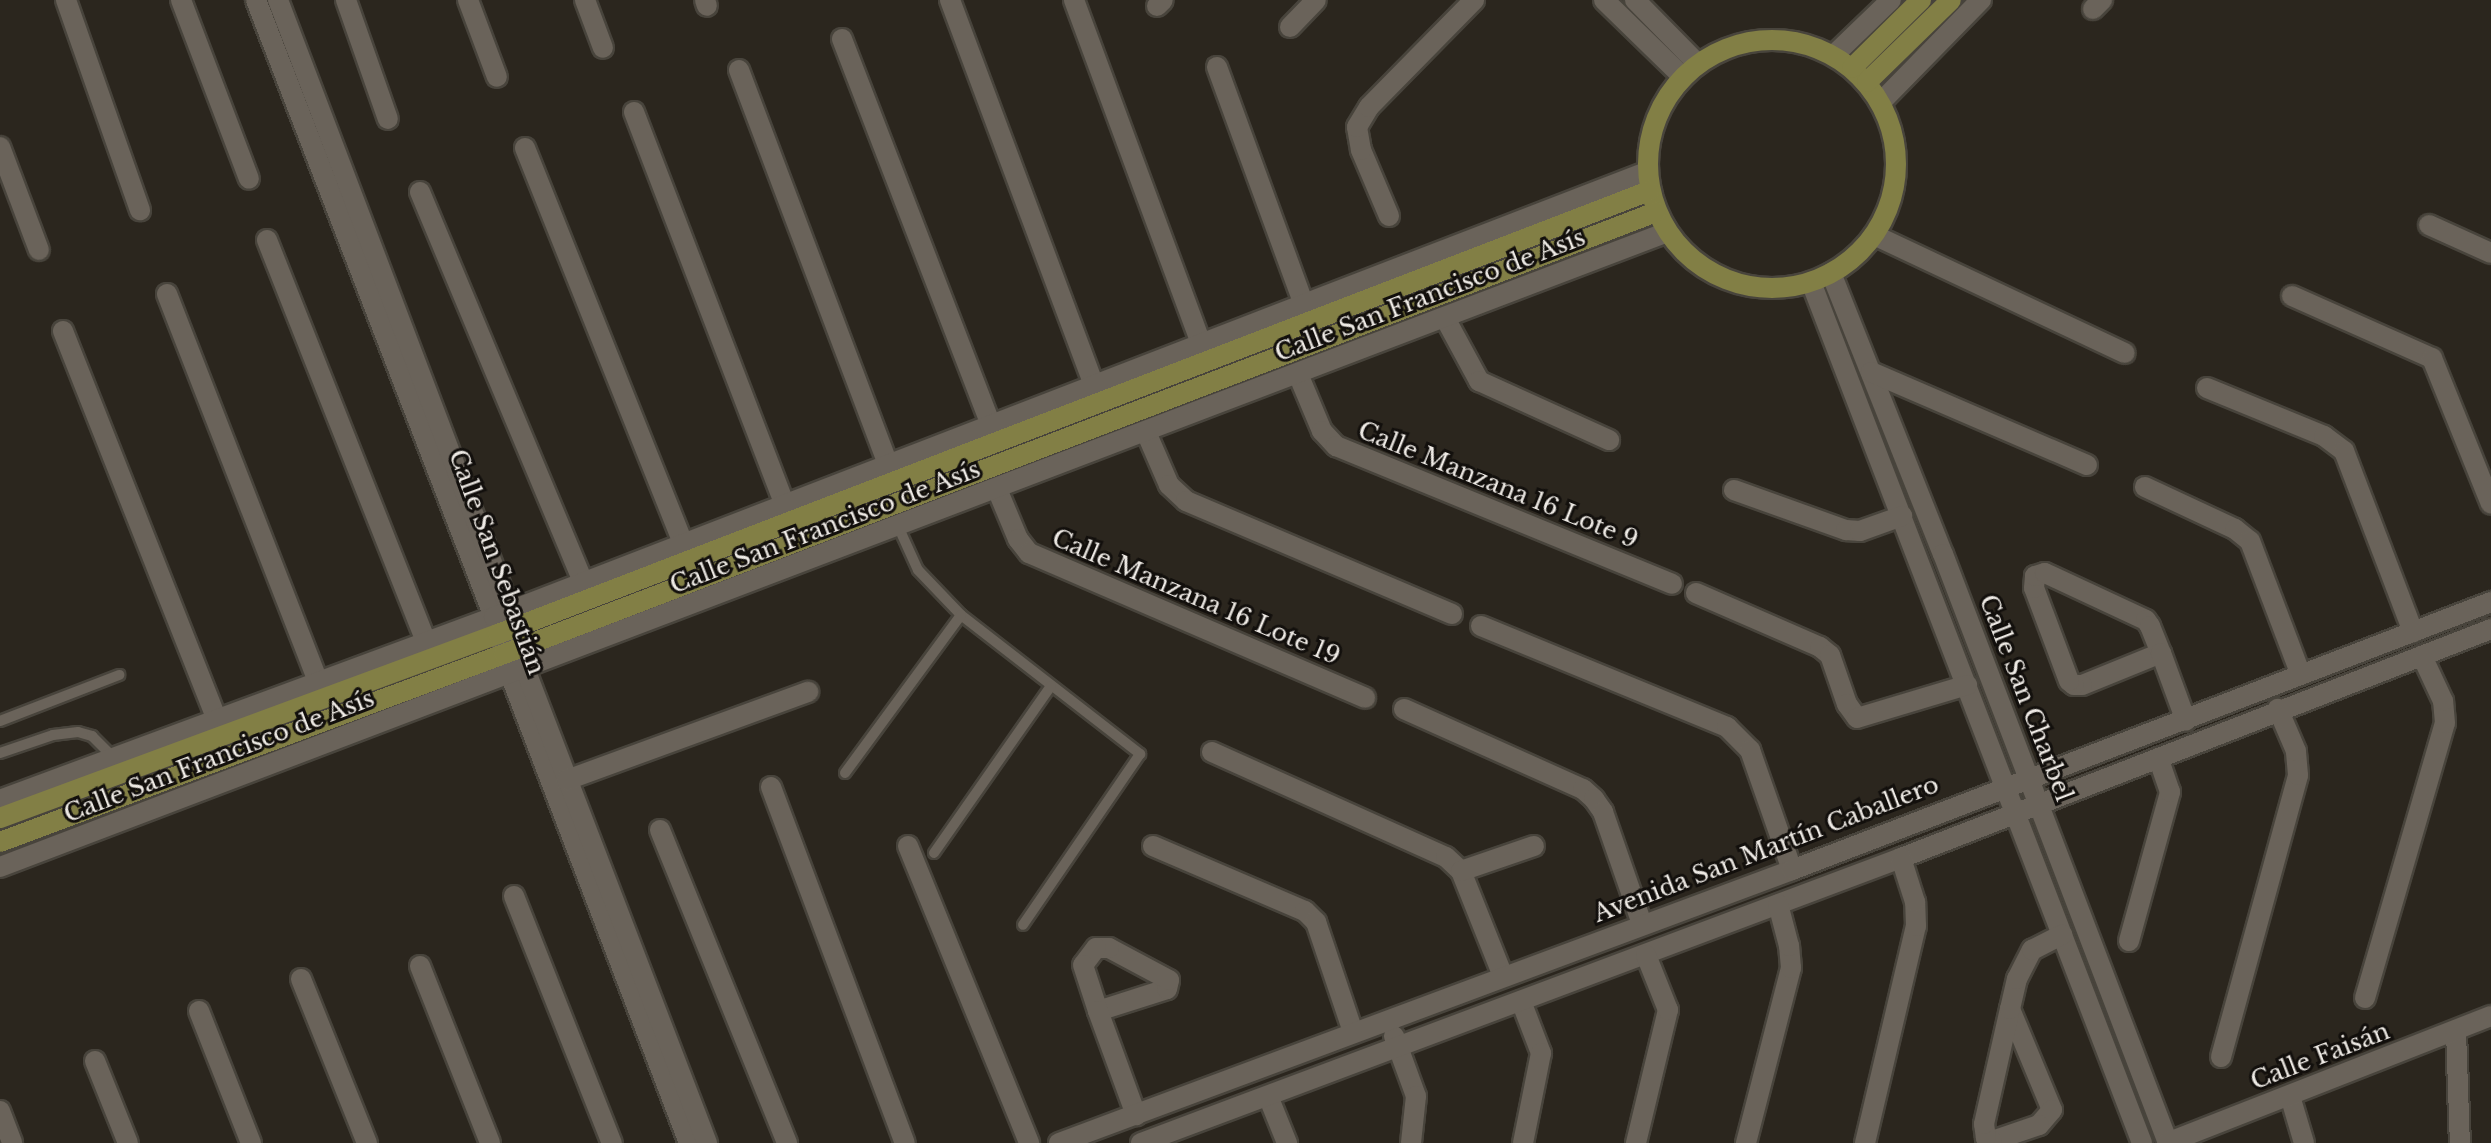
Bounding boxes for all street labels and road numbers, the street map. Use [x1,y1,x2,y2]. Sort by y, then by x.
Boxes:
street label: Calle San Francisco de Asís [1270,222,1590,368]
street label: Calle Manzana 16 Lote 9 [1354,416,1642,554]
street label: Calle San Sebastián [443,446,551,678]
street label: Calle San Francisco de Asís [665,454,985,600]
street label: Calle Manzana 16 Lote 19 [1048,523,1344,671]
street label: Calle San Charbel [1973,591,2079,805]
street label: Calle San Francisco de Asís [59,683,379,829]
street label: Avenida San Martín Caballero [1589,770,1943,928]
street label: Calle Faisán [2247,1016,2393,1096]

